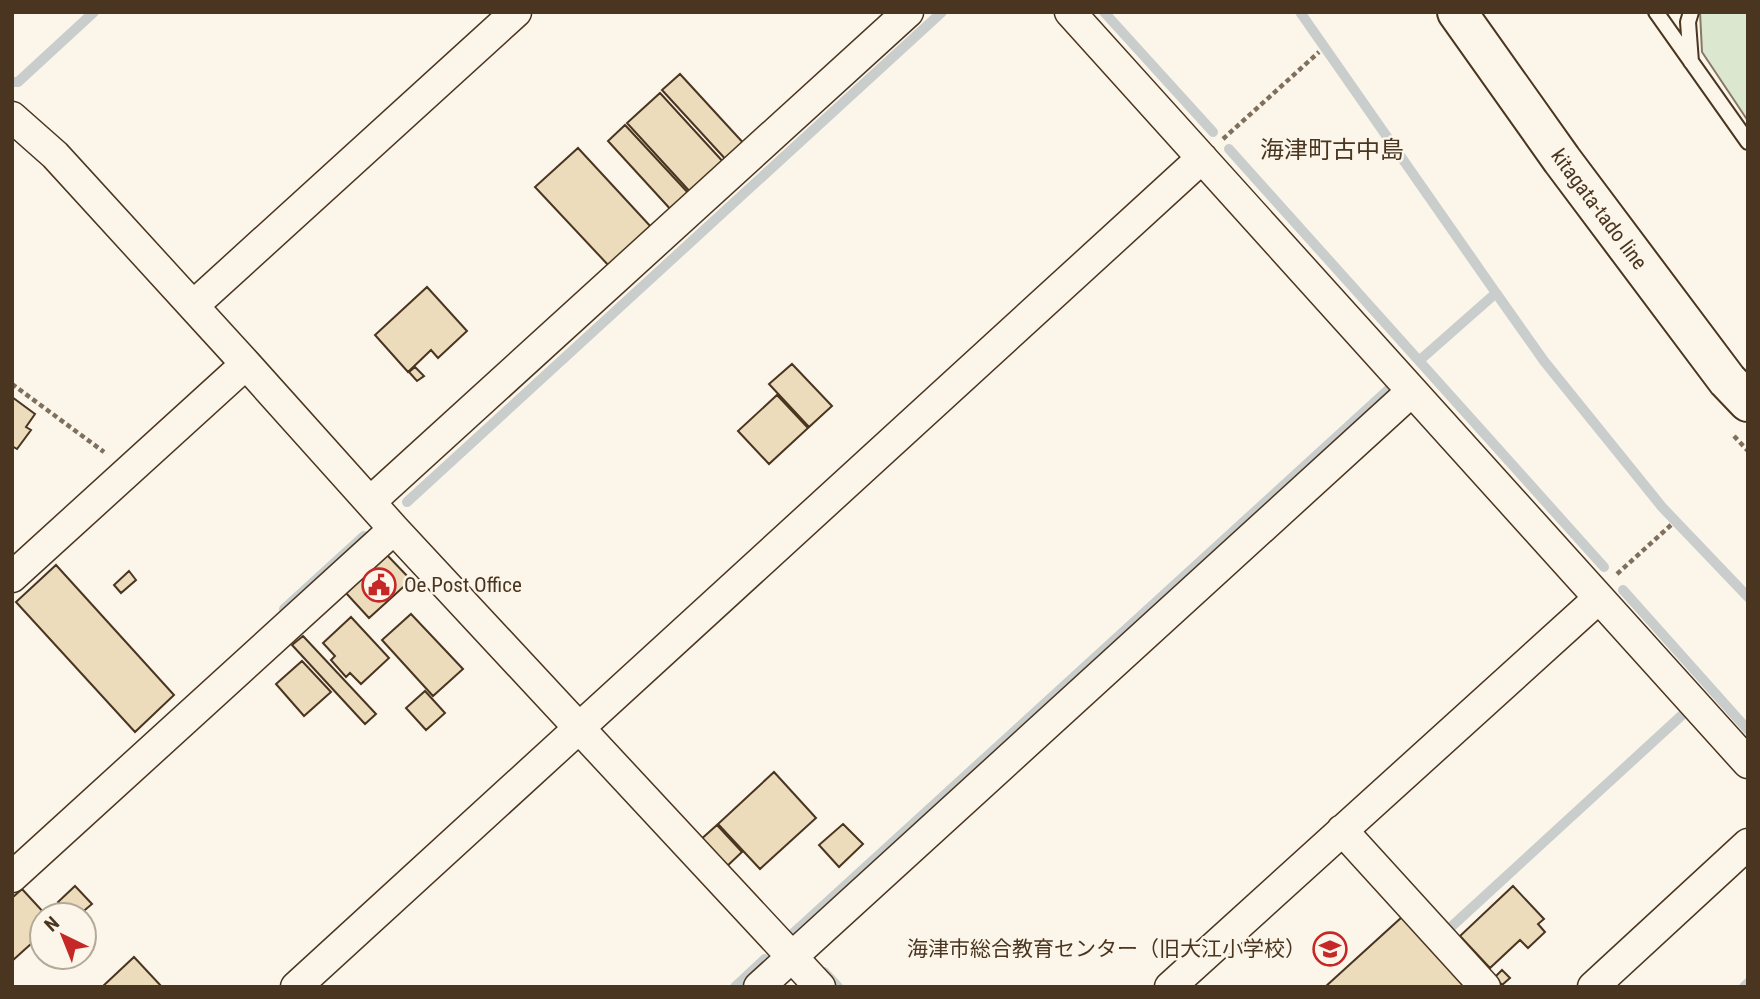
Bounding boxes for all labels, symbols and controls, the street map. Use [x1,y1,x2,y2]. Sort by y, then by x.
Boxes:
district label: 海津町古中島 [1260,136,1404,164]
street label: kitagata-tado line [1546,144,1652,274]
public building icon: Oe Post Office [360,566,398,604]
place label: Oe Post Office [404,573,522,597]
north arrow [28,901,98,971]
text: N [40,912,64,936]
school or university icon: 海津市総合教育センター（旧大江小学校） [1311,930,1349,968]
place label: 海津市総合教育センター（旧大江小学校） [907,937,1306,961]

